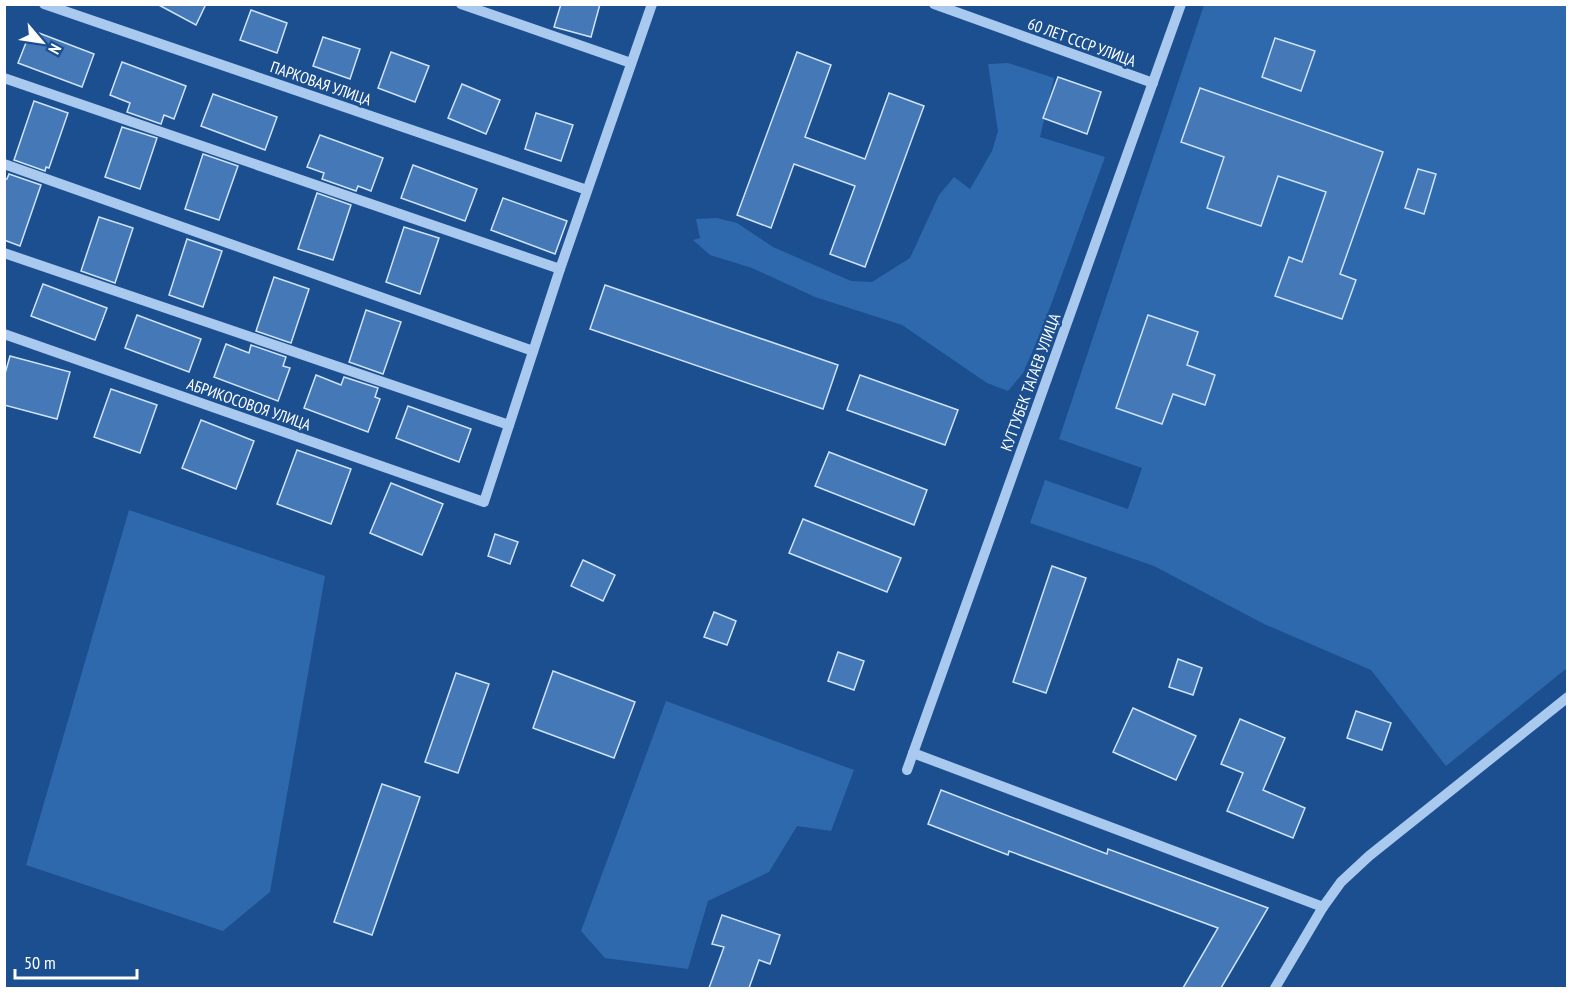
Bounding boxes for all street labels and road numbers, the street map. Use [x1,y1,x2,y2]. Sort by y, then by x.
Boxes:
street label: 60 ЛЕТ СССР УЛИЦА [1025,13,1139,71]
street label: ПАРКОВАЯ УЛИЦА [268,56,374,110]
street label: КУТТУБЕК ТАГАЕВ УЛИЦА [996,310,1064,454]
street label: АБРИКОСОВОЯ УЛИЦА [184,373,314,435]

